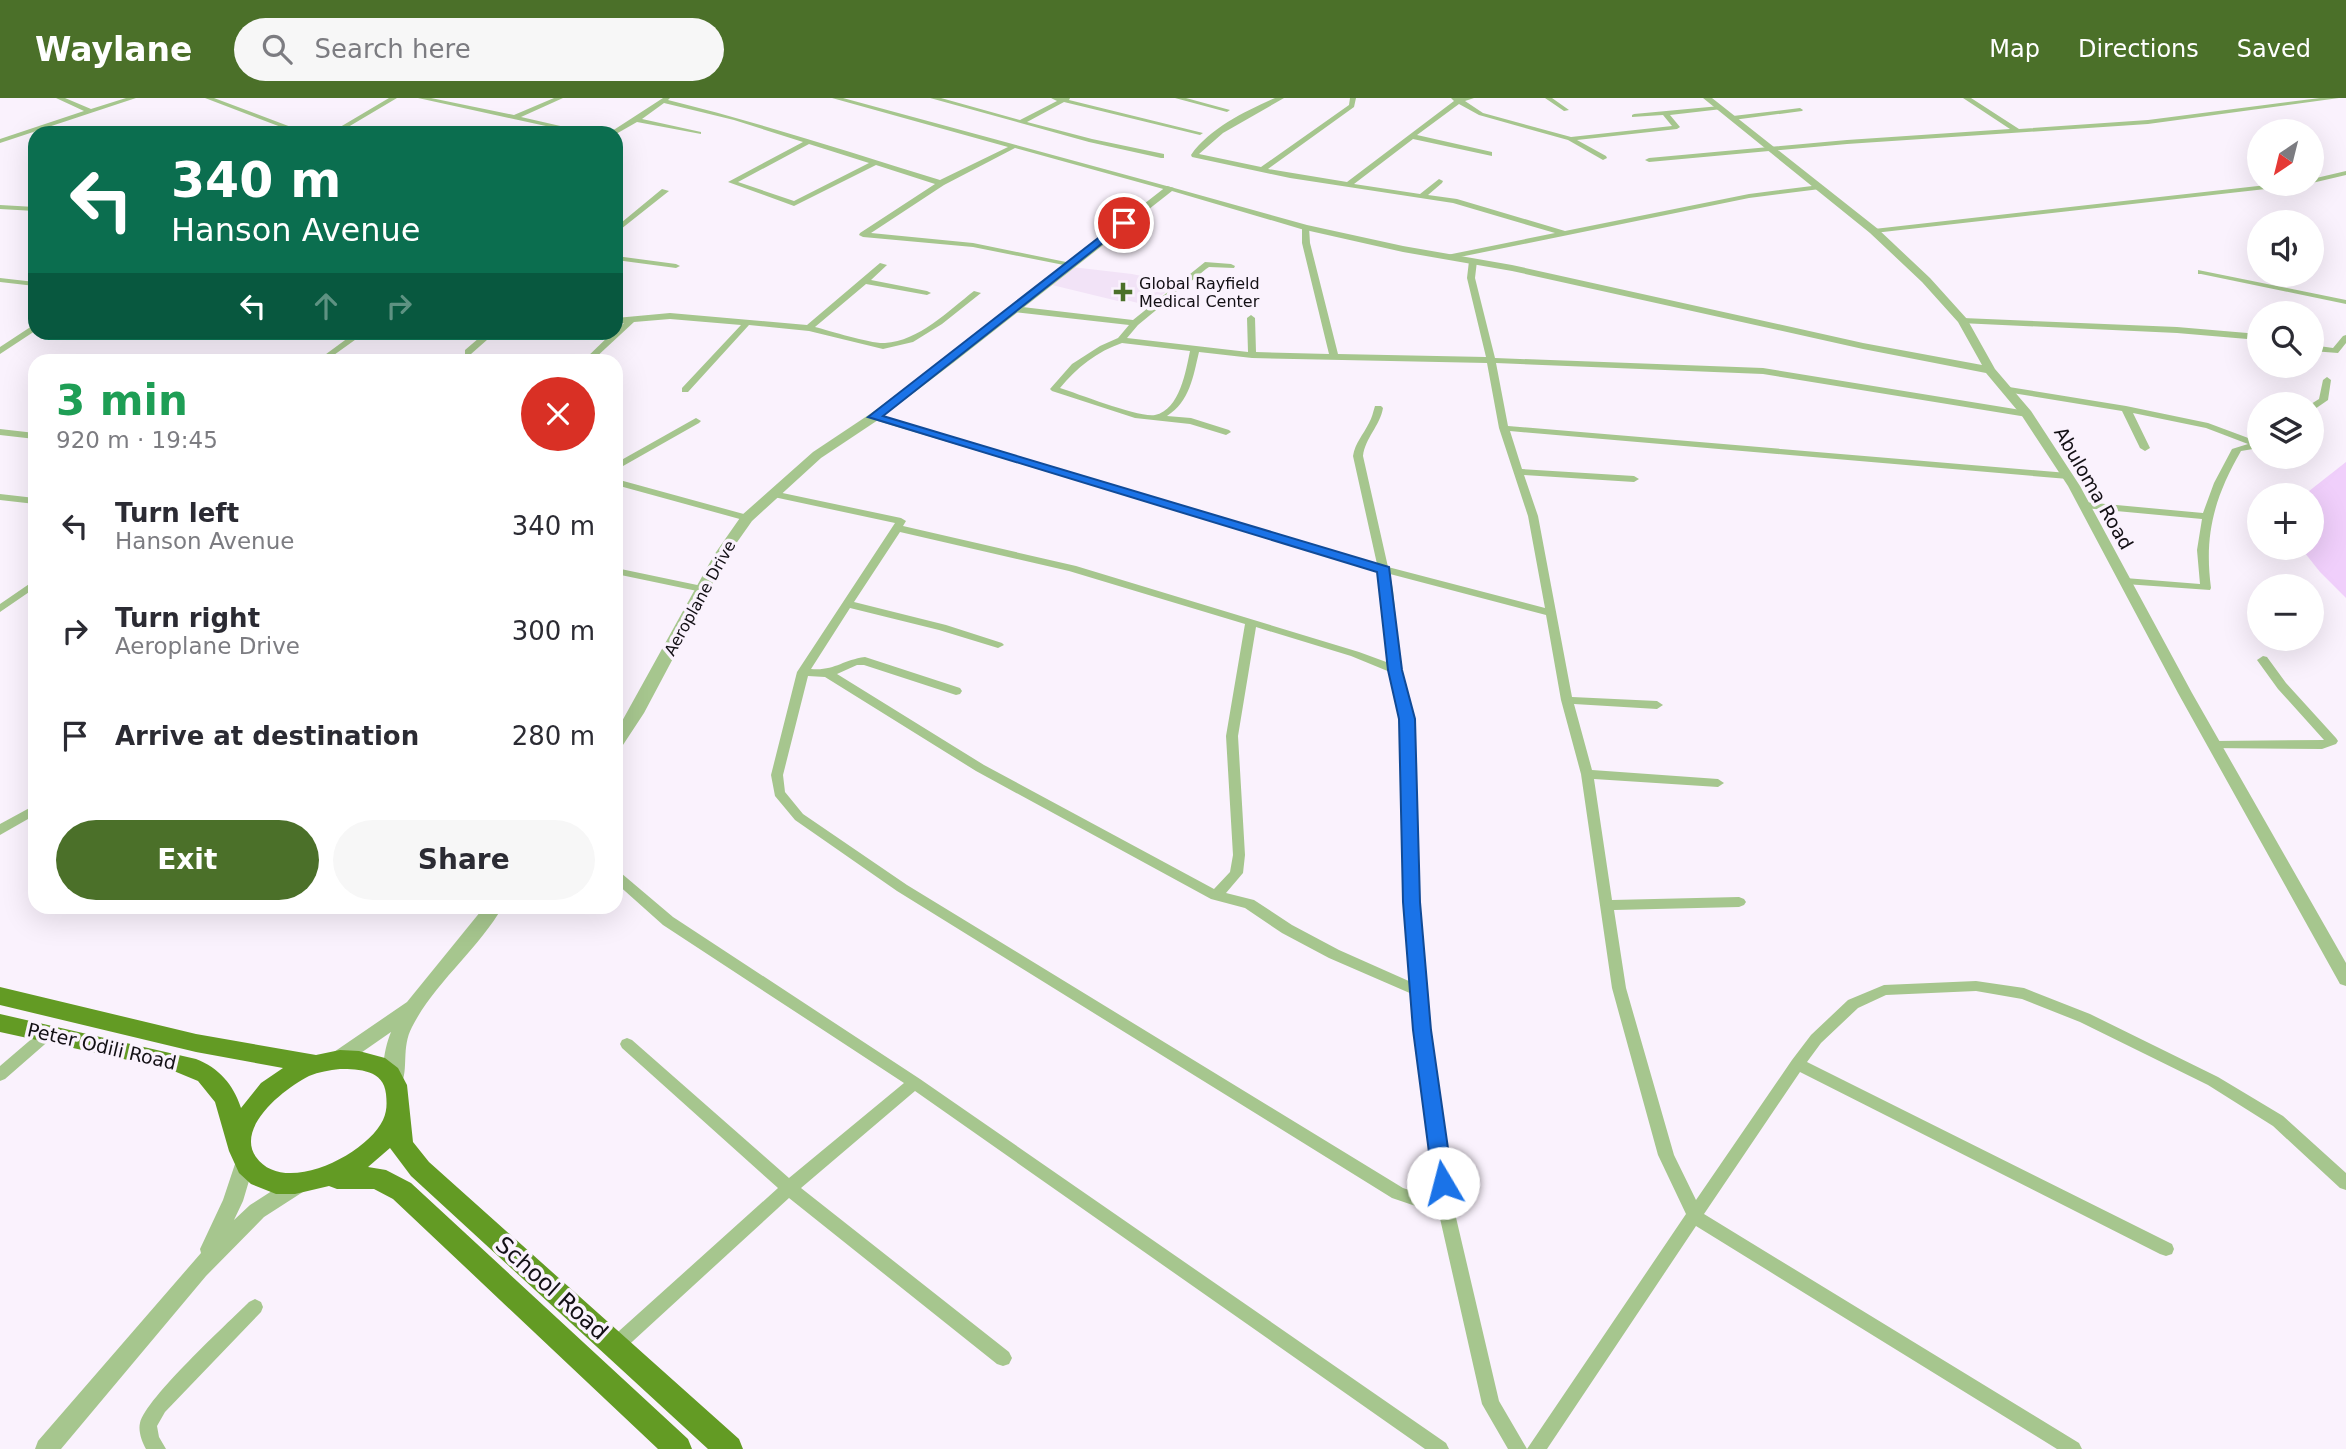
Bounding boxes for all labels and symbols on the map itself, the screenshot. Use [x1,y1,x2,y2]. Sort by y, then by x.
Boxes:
north arrow [2247,119,2324,196]
pin [1094,193,1154,253]
place label: Global Rayfield Medical Center [1139,274,1260,311]
marker: Global Rayfield Medical Center [1113,282,1133,302]
street label: Abuloma Road [2050,423,2138,553]
street label: Aeroplane Drive [661,537,739,659]
street label: Peter Odili Road [25,1018,179,1074]
position arrow [1406,1146,1480,1220]
street label: School Road [491,1231,613,1345]

